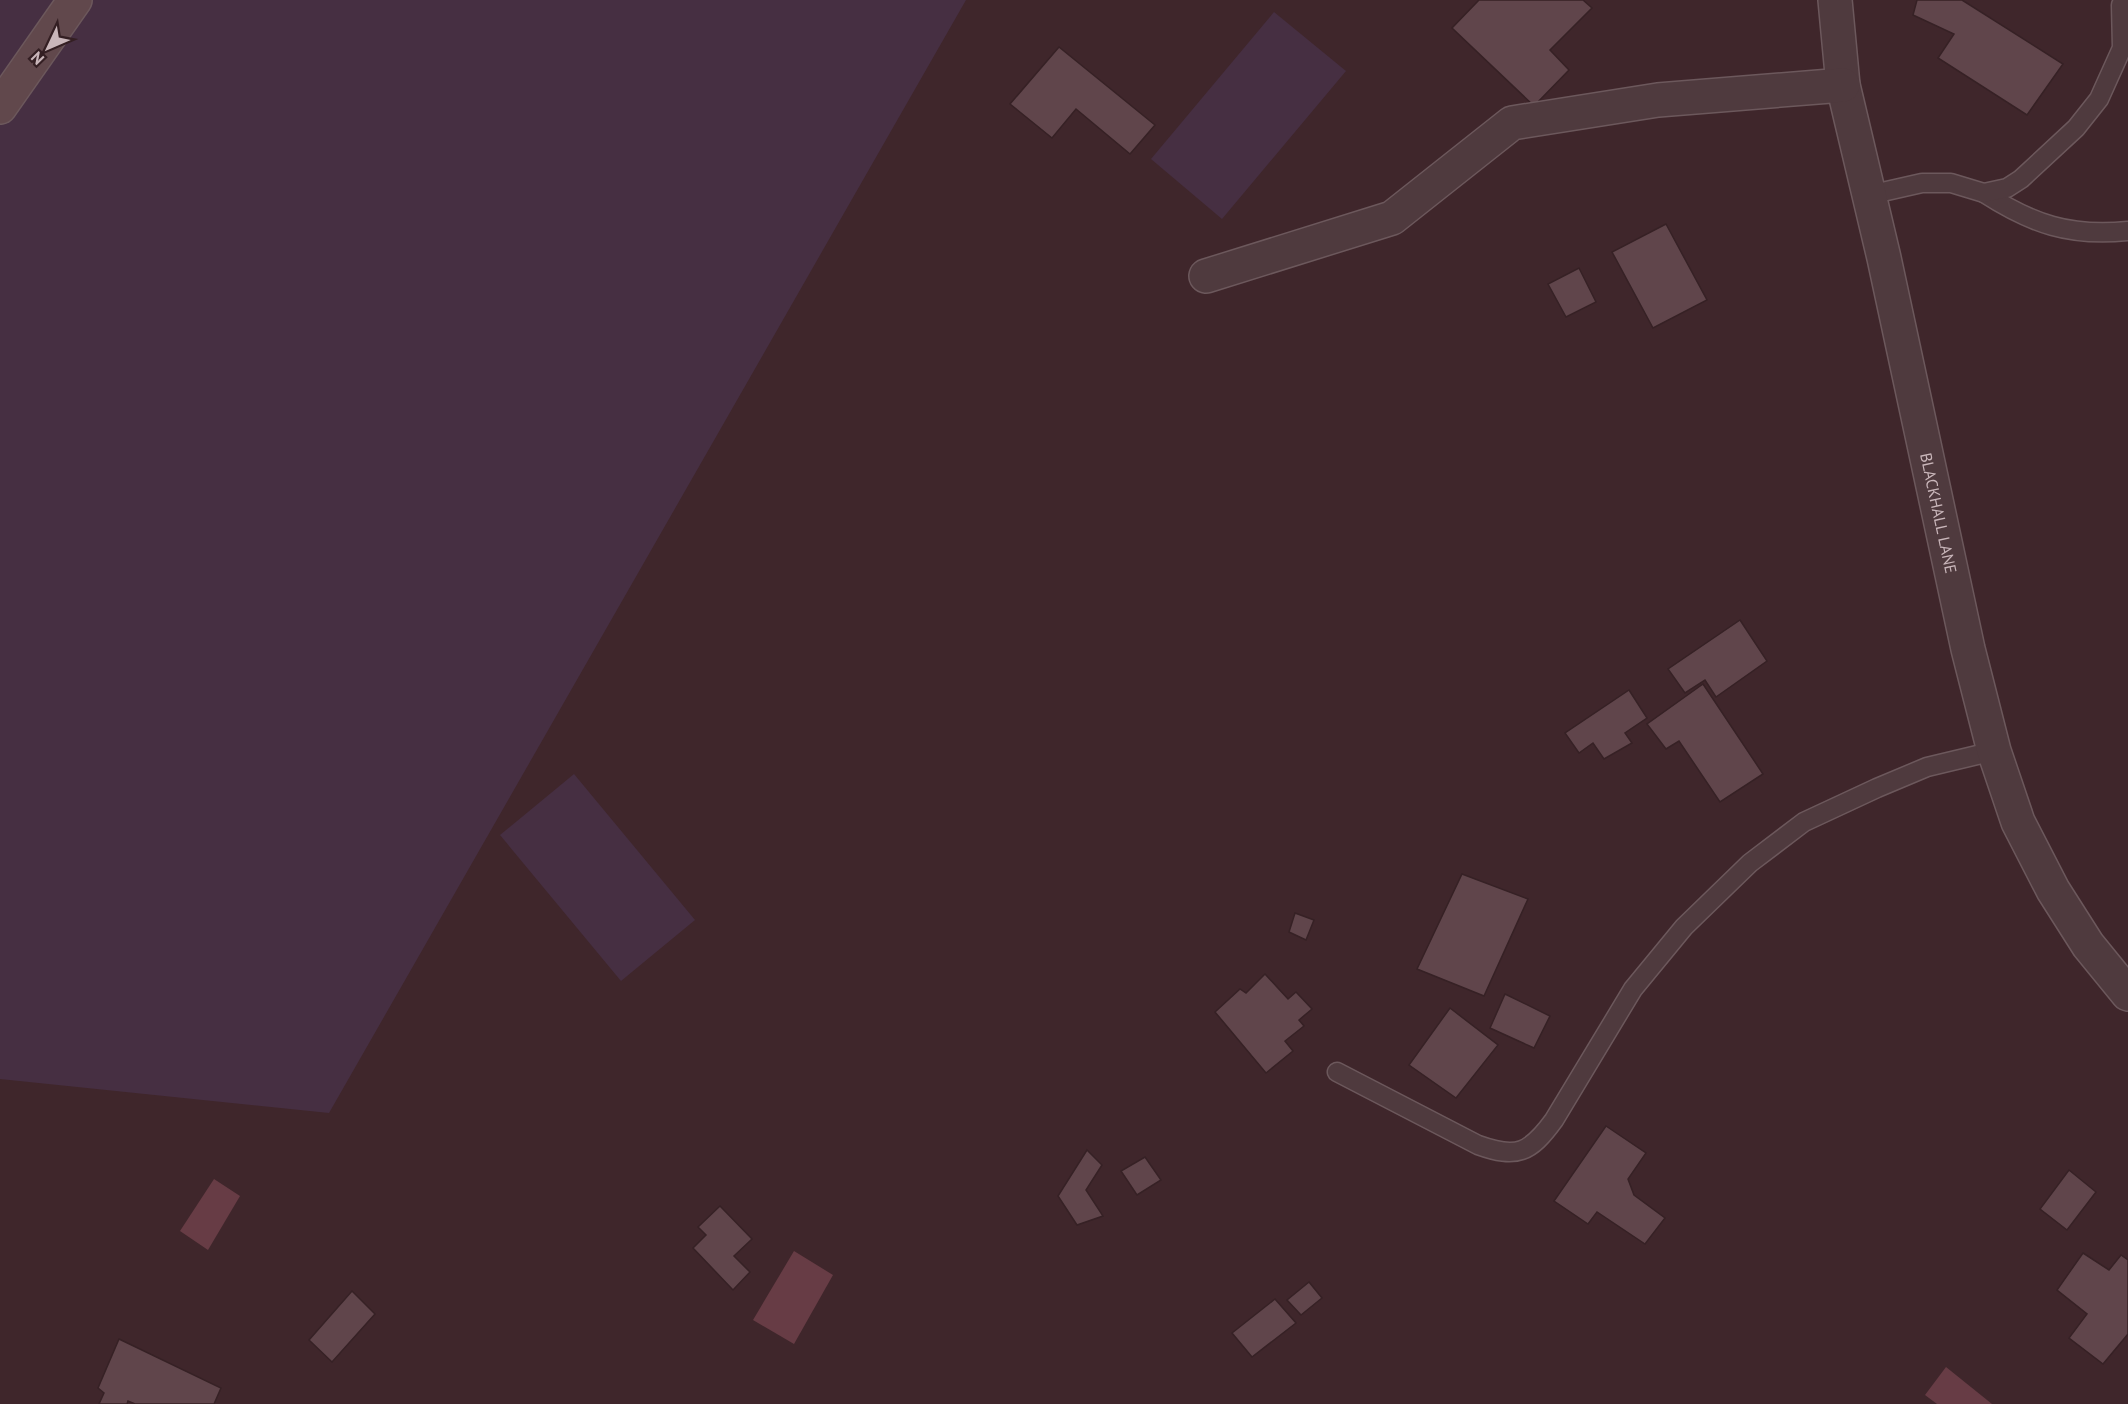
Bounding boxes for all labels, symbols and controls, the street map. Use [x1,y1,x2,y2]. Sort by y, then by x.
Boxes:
north arrow [18,18,78,78]
text: N [26,48,48,69]
street label: BLACKHALL LANE [1916,451,1961,575]

